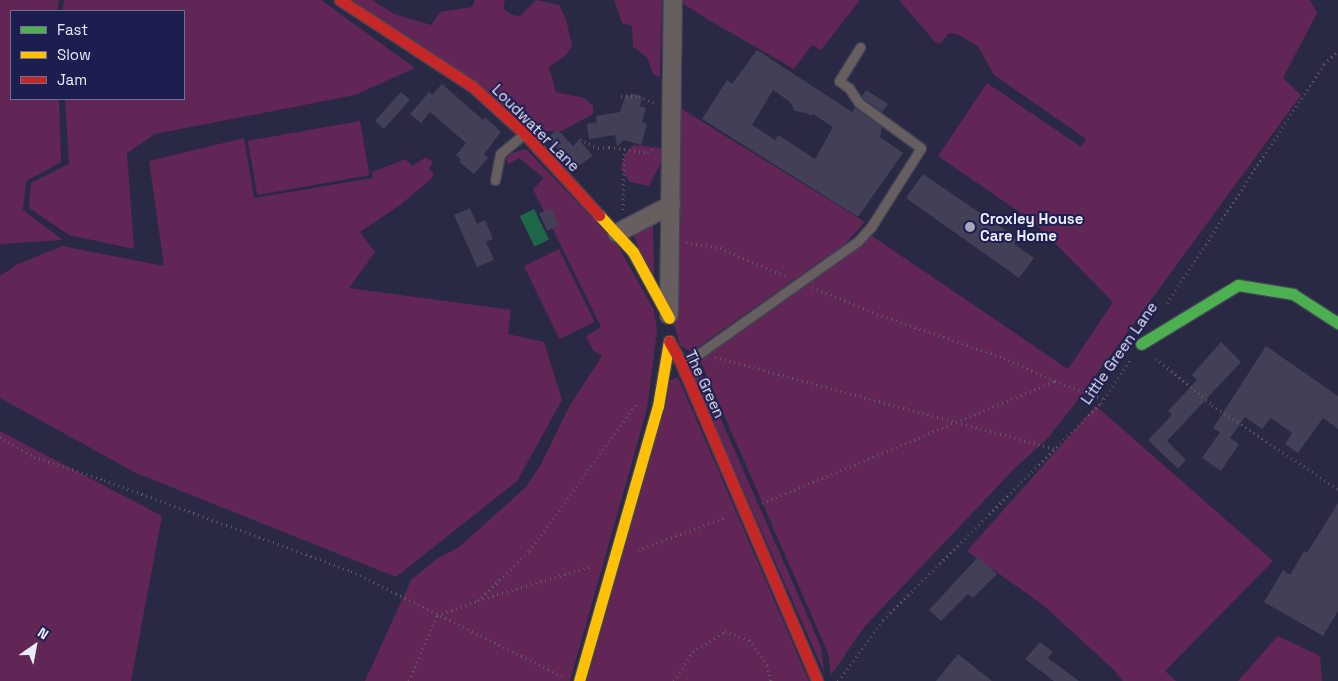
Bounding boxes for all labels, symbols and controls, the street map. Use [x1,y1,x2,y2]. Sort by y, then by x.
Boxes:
legend [10,10,185,100]
text: Fast [57,20,88,39]
text: Slow [57,45,91,64]
text: Jam [57,70,87,89]
street label: Loudwater Lane [489,81,583,175]
place label: Croxley House Care Home [980,209,1083,244]
marker: Croxley House Care Home [964,221,976,233]
street label: Little Green Lane [1077,298,1161,408]
street label: The Green [681,347,729,421]
north arrow [10,621,60,671]
text: N [34,623,52,644]

